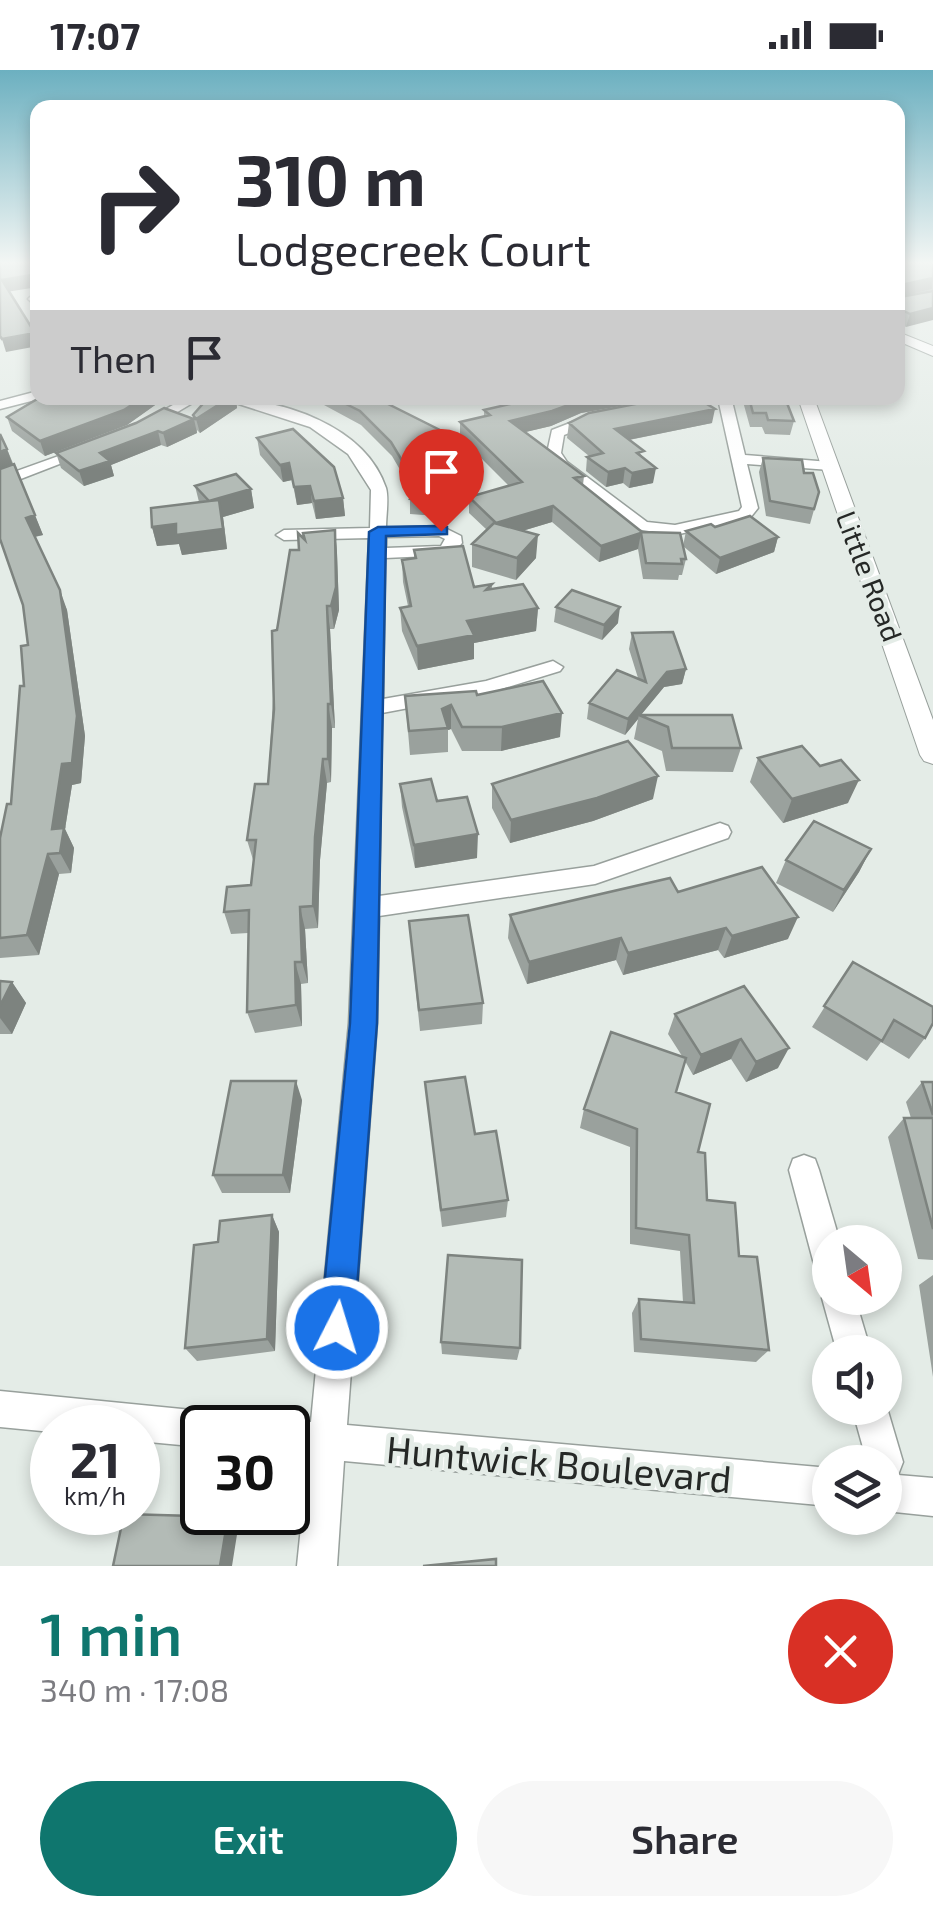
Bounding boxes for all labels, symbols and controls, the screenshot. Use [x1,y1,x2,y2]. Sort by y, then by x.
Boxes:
text: 17:07 [50,12,140,58]
text: 310 m [235,136,426,220]
icon: right [70,140,200,270]
text: Lodgecreek Court [235,221,591,275]
icon: arrive [177,330,232,385]
text: Then [70,335,157,381]
pin [399,429,484,532]
icon: arrive [414,444,469,499]
street label: Little Road [830,506,910,646]
north arrow [812,1225,902,1315]
map controls [812,1225,902,1535]
position arrow [285,1276,389,1380]
button: sound [812,1335,902,1425]
speed limit sign: 30 [180,1405,310,1535]
street label: Huntwick Boulevard [385,1425,733,1501]
text: 21 [70,1428,120,1488]
button: layers [812,1445,902,1535]
text: km/h [64,1480,126,1510]
text: 1 min [40,1596,182,1668]
button: close [788,1599,893,1704]
text: 340 m · 17:08 [40,1670,229,1708]
button: Exit [40,1781,457,1896]
button: Share [477,1781,893,1896]

